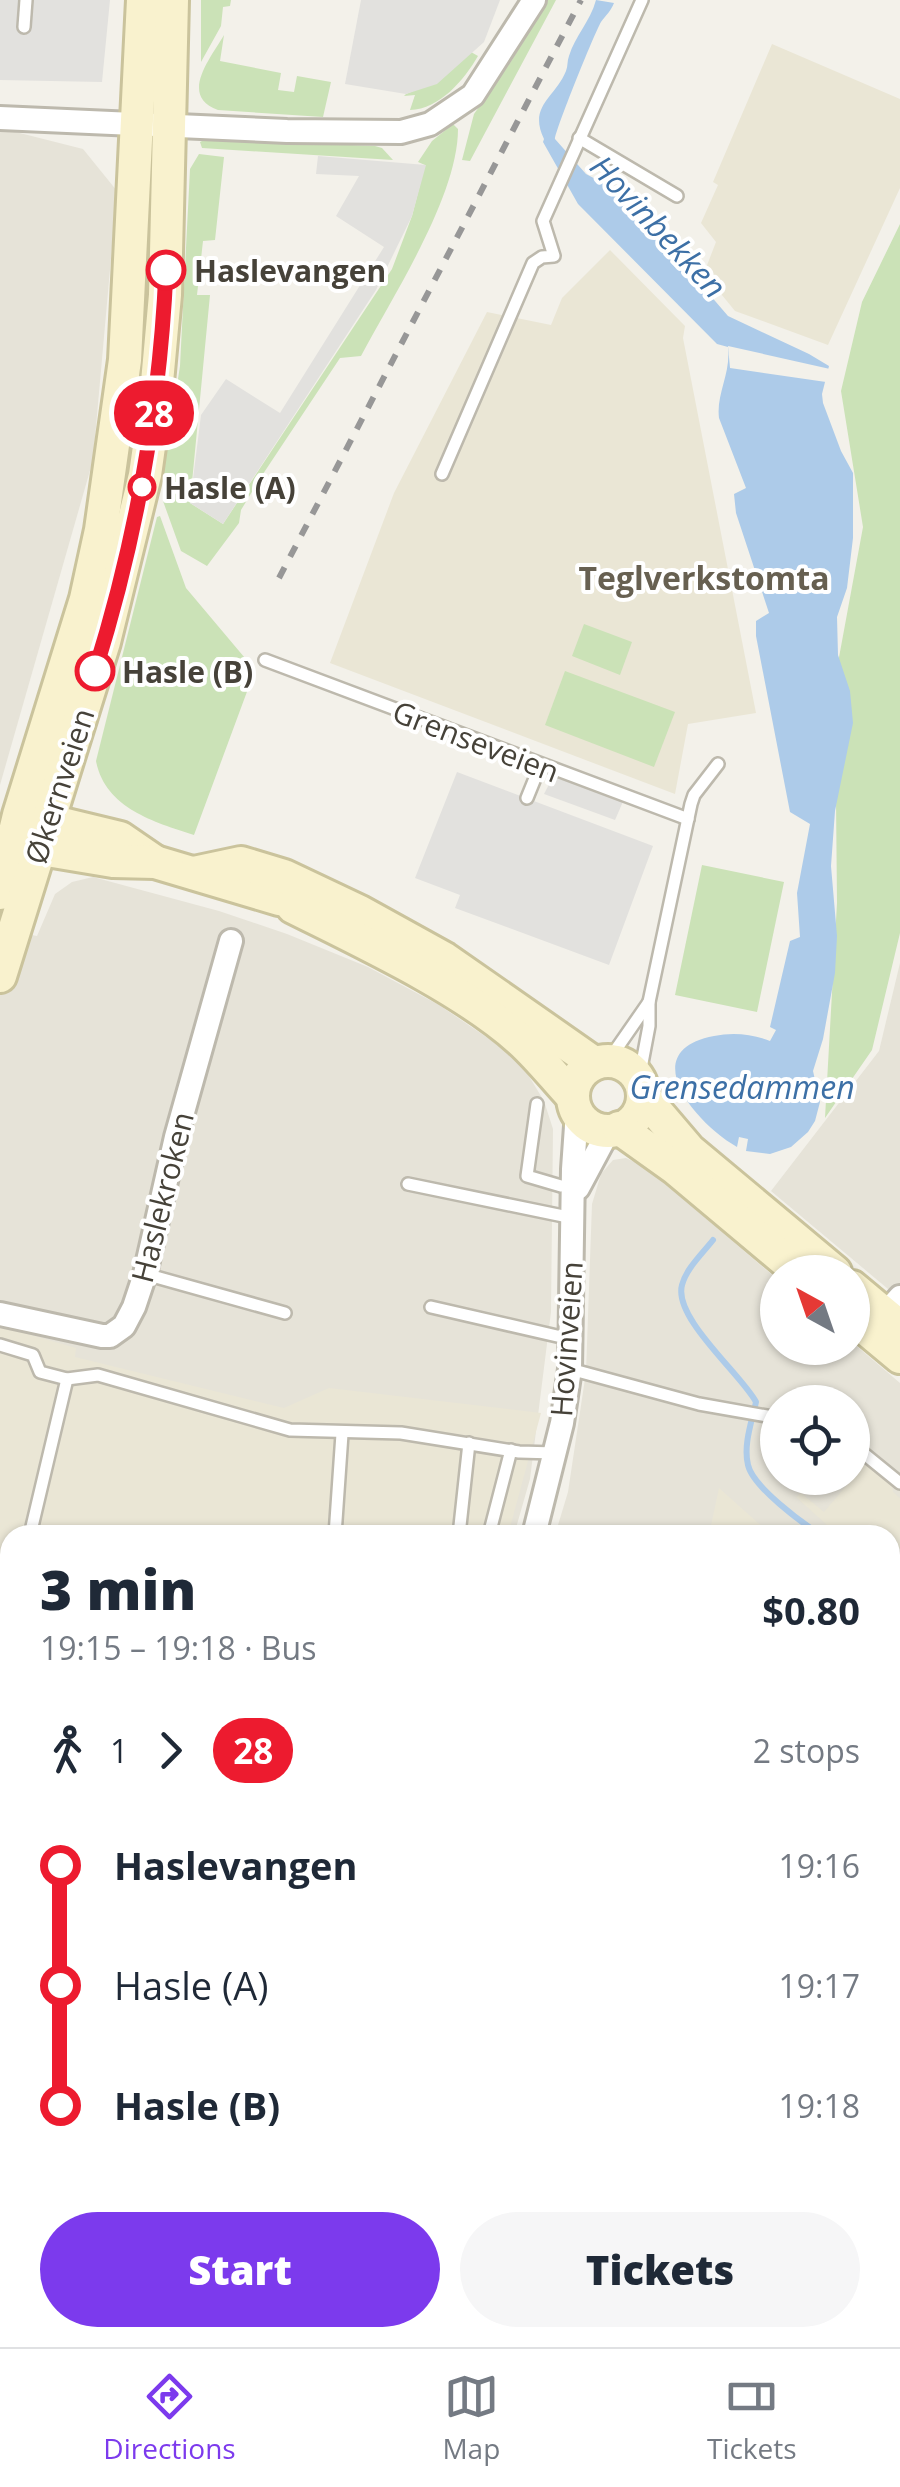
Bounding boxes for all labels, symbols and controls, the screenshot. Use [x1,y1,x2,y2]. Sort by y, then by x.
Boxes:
water label: Hovinbekken [582,145,736,307]
place label: Haslevangen [194,250,386,291]
marker: Haslevangen [147,251,185,289]
line badge: 28 [109,380,199,446]
text: 28 [134,390,174,437]
place label: Hasle (A) [164,467,296,508]
marker: Hasle (A) [129,474,155,500]
district label: Teglverkstomta [578,556,830,599]
place label: Hasle (B) [122,651,253,692]
marker: Hasle (B) [76,652,114,690]
street label: Grenseveien [387,690,565,792]
street label: Økernveien [15,703,103,869]
water label: Grensedammen [629,1065,855,1108]
street label: Haslekroken [121,1107,203,1287]
north arrow [760,1255,870,1365]
map controls [760,1255,870,1495]
street label: Hovinveien [540,1260,592,1418]
button: locate [760,1385,870,1495]
text: 3 min [40,1551,196,1626]
text: $0.80 [762,1584,860,1636]
text: 19:15 – 19:18 · Bus [40,1626,316,1669]
icon: walk [40,1723,95,1778]
icon: forward [143,1723,198,1778]
text: 28 [233,1727,273,1774]
text: 1 [110,1729,128,1772]
text: 2 stops [753,1729,860,1772]
text: Haslevangen [114,1839,357,1891]
text: 19:16 [778,1844,860,1887]
text: Hasle (A) [114,1959,269,2011]
text: 19:17 [778,1964,860,2007]
text: Hasle (B) [114,2079,280,2131]
text: 19:18 [778,2084,860,2127]
button: Start [40,2212,440,2327]
button: Tickets [460,2212,860,2327]
tab: Directions [103,2369,236,2467]
tab: Map [442,2369,500,2467]
tab: Tickets [707,2369,797,2467]

